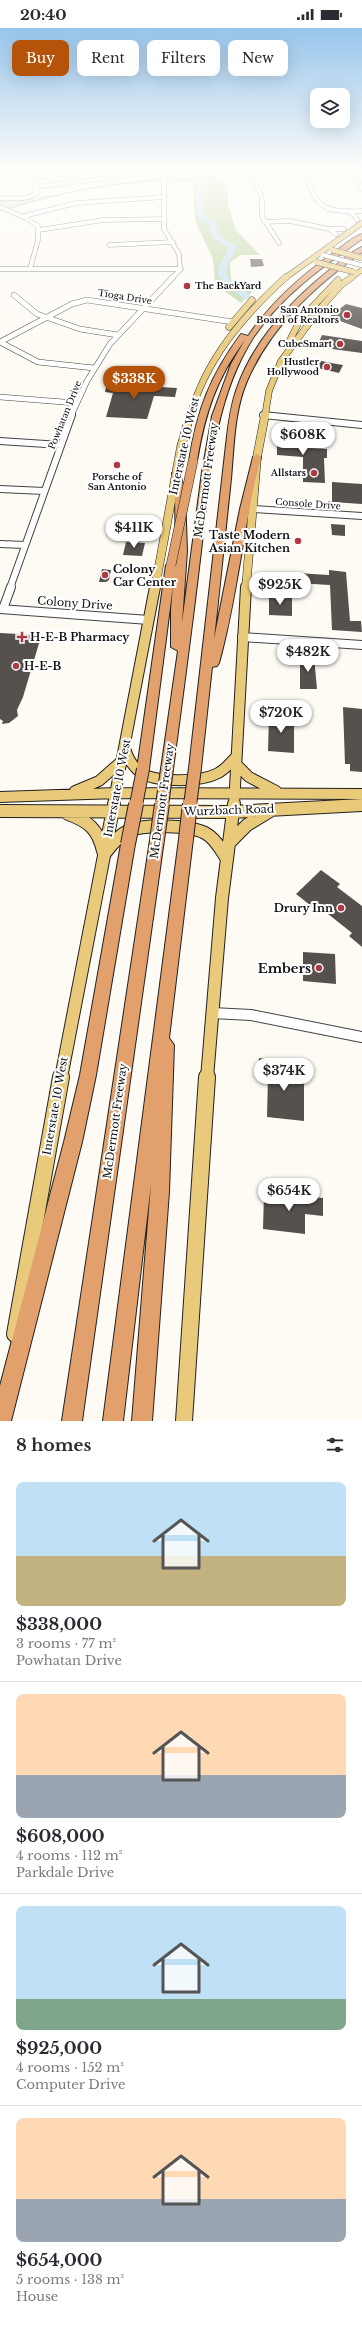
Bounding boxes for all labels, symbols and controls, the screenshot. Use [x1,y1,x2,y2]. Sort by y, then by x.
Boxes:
text: 20:40 [20,5,67,24]
chip: Buy [12,40,69,76]
chip: Rent [77,40,139,76]
chip: Filters [147,40,220,76]
chip: New [228,40,288,76]
map controls [310,88,350,128]
button: layers [310,88,350,128]
place label: The BackYard [195,280,262,291]
marker: The BackYard [182,281,192,291]
street label: Tioga Drive [97,287,153,306]
place label: San Antonio Board of Realtors [256,304,339,325]
marker: San Antonio Board of Realtors [342,310,352,320]
place label: CubeSmart [278,338,333,349]
marker: CubeSmart [335,339,345,349]
place label: Hustler Hollywood [267,356,320,377]
marker: Hustler Hollywood [322,362,332,372]
pin: $338K [106,366,162,400]
text: $338K [112,370,156,387]
street label: Powhatan Drive [46,379,83,451]
street label: Interstate 10 West [166,395,202,496]
street label: McDermott Freeway [191,421,221,539]
pin: $608K [275,422,331,456]
text: $608K [280,426,326,443]
marker: Porsche of San Antonio [112,460,122,470]
place label: Allstars [270,467,306,478]
marker: Allstars [309,468,319,478]
place label: Porsche of San Antonio [88,471,146,492]
street label: Console Drive [275,496,341,511]
pin: $411K [106,515,162,549]
text: $411K [114,519,154,536]
place label: Taste Modern Asian Kitchen [208,528,290,555]
marker: Taste Modern Asian Kitchen [293,536,303,546]
place label: Colony Car Center [113,562,177,589]
marker: Colony Car Center [100,570,110,580]
pin: $925K [252,572,308,606]
text: $925K [258,576,302,593]
street label: Colony Drive [37,593,113,613]
place label: H-E-B Pharmacy [30,630,130,644]
marker: H-E-B Pharmacy [17,632,27,642]
pin: $482K [280,639,336,673]
text: $482K [286,643,330,660]
place label: H-E-B [24,659,61,673]
marker: H-E-B [11,661,21,671]
pin: $720K [253,700,309,734]
text: $720K [259,704,303,721]
street label: Interstate 10 West [101,737,134,838]
street label: McDermott Freeway [147,742,177,860]
street label: Wurzbach Road [183,801,275,819]
place label: Drury Inn [274,901,333,915]
marker: Drury Inn [336,903,346,913]
place label: Embers [258,960,311,977]
marker: Embers [314,963,324,973]
street label: Interstate 10 West [39,1055,71,1156]
pin: $374K [256,1058,312,1092]
street label: McDermott Freeway [100,1062,130,1180]
text: $374K [263,1062,305,1079]
pin: $654K [261,1178,317,1212]
text: $654K [267,1182,311,1199]
icon: filters [324,1434,346,1456]
text: 8 homes [16,1435,91,1456]
icon: home [145,1508,217,1580]
text: $338,000 [16,1614,102,1635]
text: 3 rooms · 77 m² [16,1635,116,1652]
text: Powhatan Drive [16,1652,122,1669]
icon: home [145,1720,217,1792]
text: $608,000 [16,1826,105,1847]
text: 4 rooms · 112 m² [16,1847,122,1864]
text: Parkdale Drive [16,1864,114,1881]
icon: home [145,1932,217,2004]
text: $925,000 [16,2038,102,2059]
text: 4 rooms · 152 m² [16,2059,124,2076]
text: Computer Drive [16,2076,126,2093]
icon: home [145,2144,217,2216]
text: $654,000 [16,2250,102,2271]
text: 5 rooms · 138 m² [16,2271,124,2288]
text: House [16,2288,58,2305]

